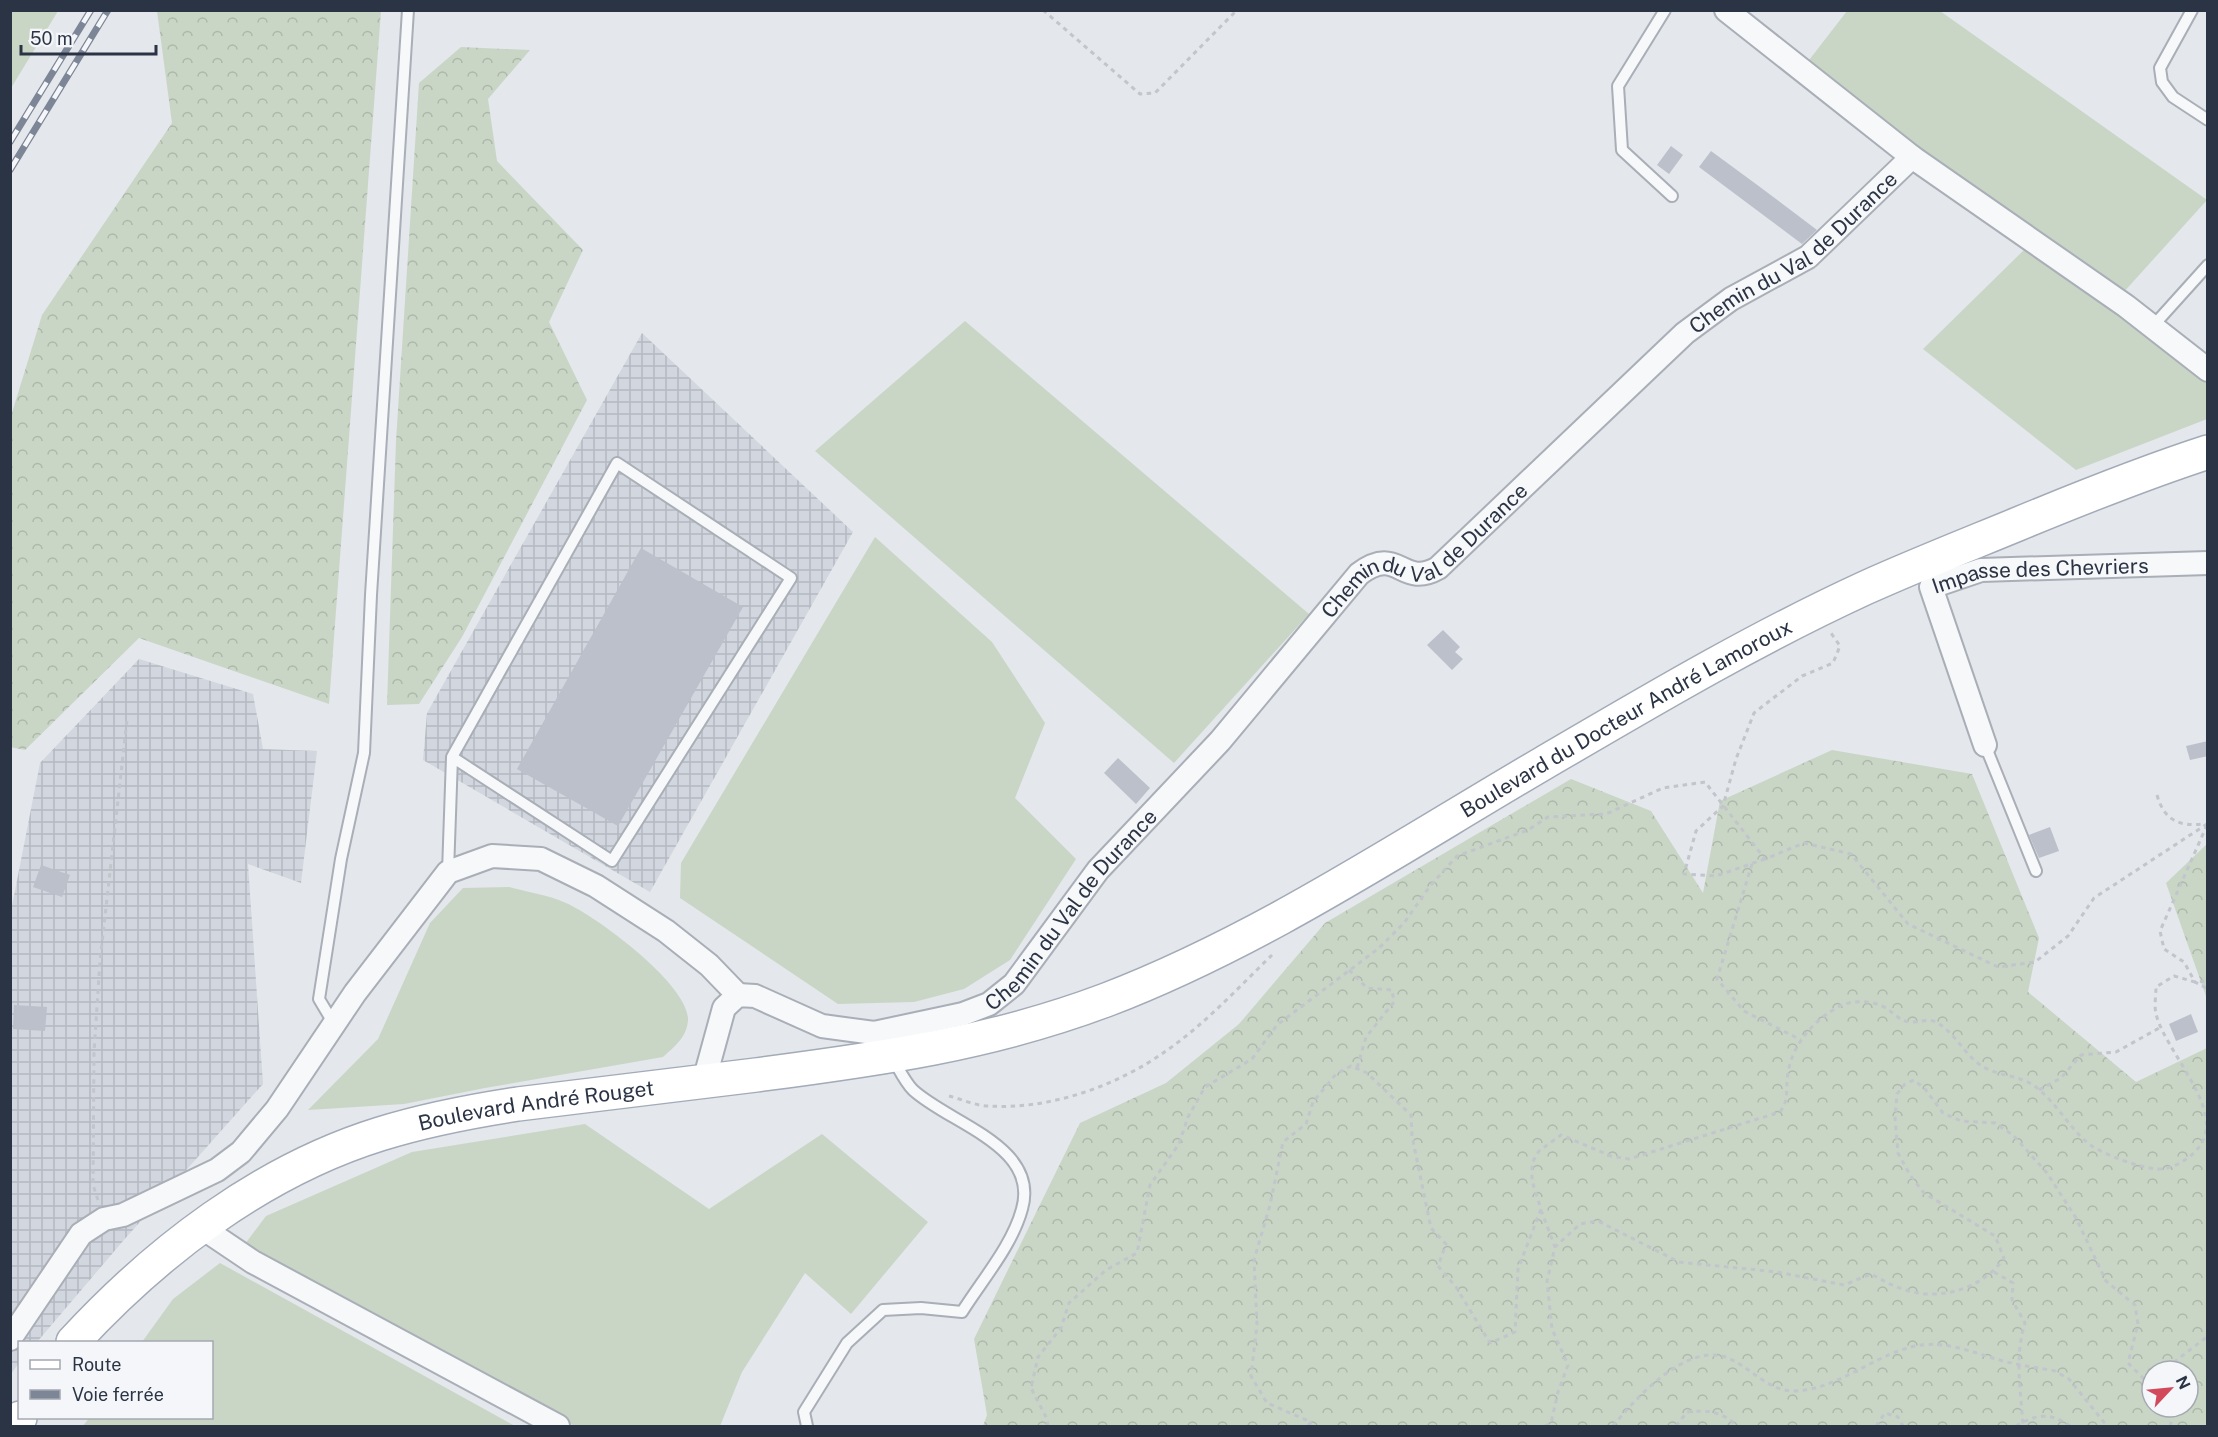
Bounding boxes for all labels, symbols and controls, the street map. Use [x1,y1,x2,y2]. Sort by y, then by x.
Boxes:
scale bar [21,18,156,56]
text: 50 m [30,28,73,49]
street label: Chemin du Val de Durance [1684,166,1902,338]
street label: Chemin du Val de Durance [1316,477,1532,623]
street label: Impasse des Chevriers [1928,552,2149,598]
street label: Boulevard du Docteur André Lamoroux [1455,613,1796,822]
street label: Chemin du Val de Durance [979,804,1162,1015]
street label: Boulevard André Rouget [415,1075,655,1135]
legend [18,1341,213,1419]
text: Route [72,1354,121,1375]
north arrow [2140,1359,2200,1419]
text: N [2172,1373,2194,1392]
text: Voie ferrée [72,1384,164,1405]

